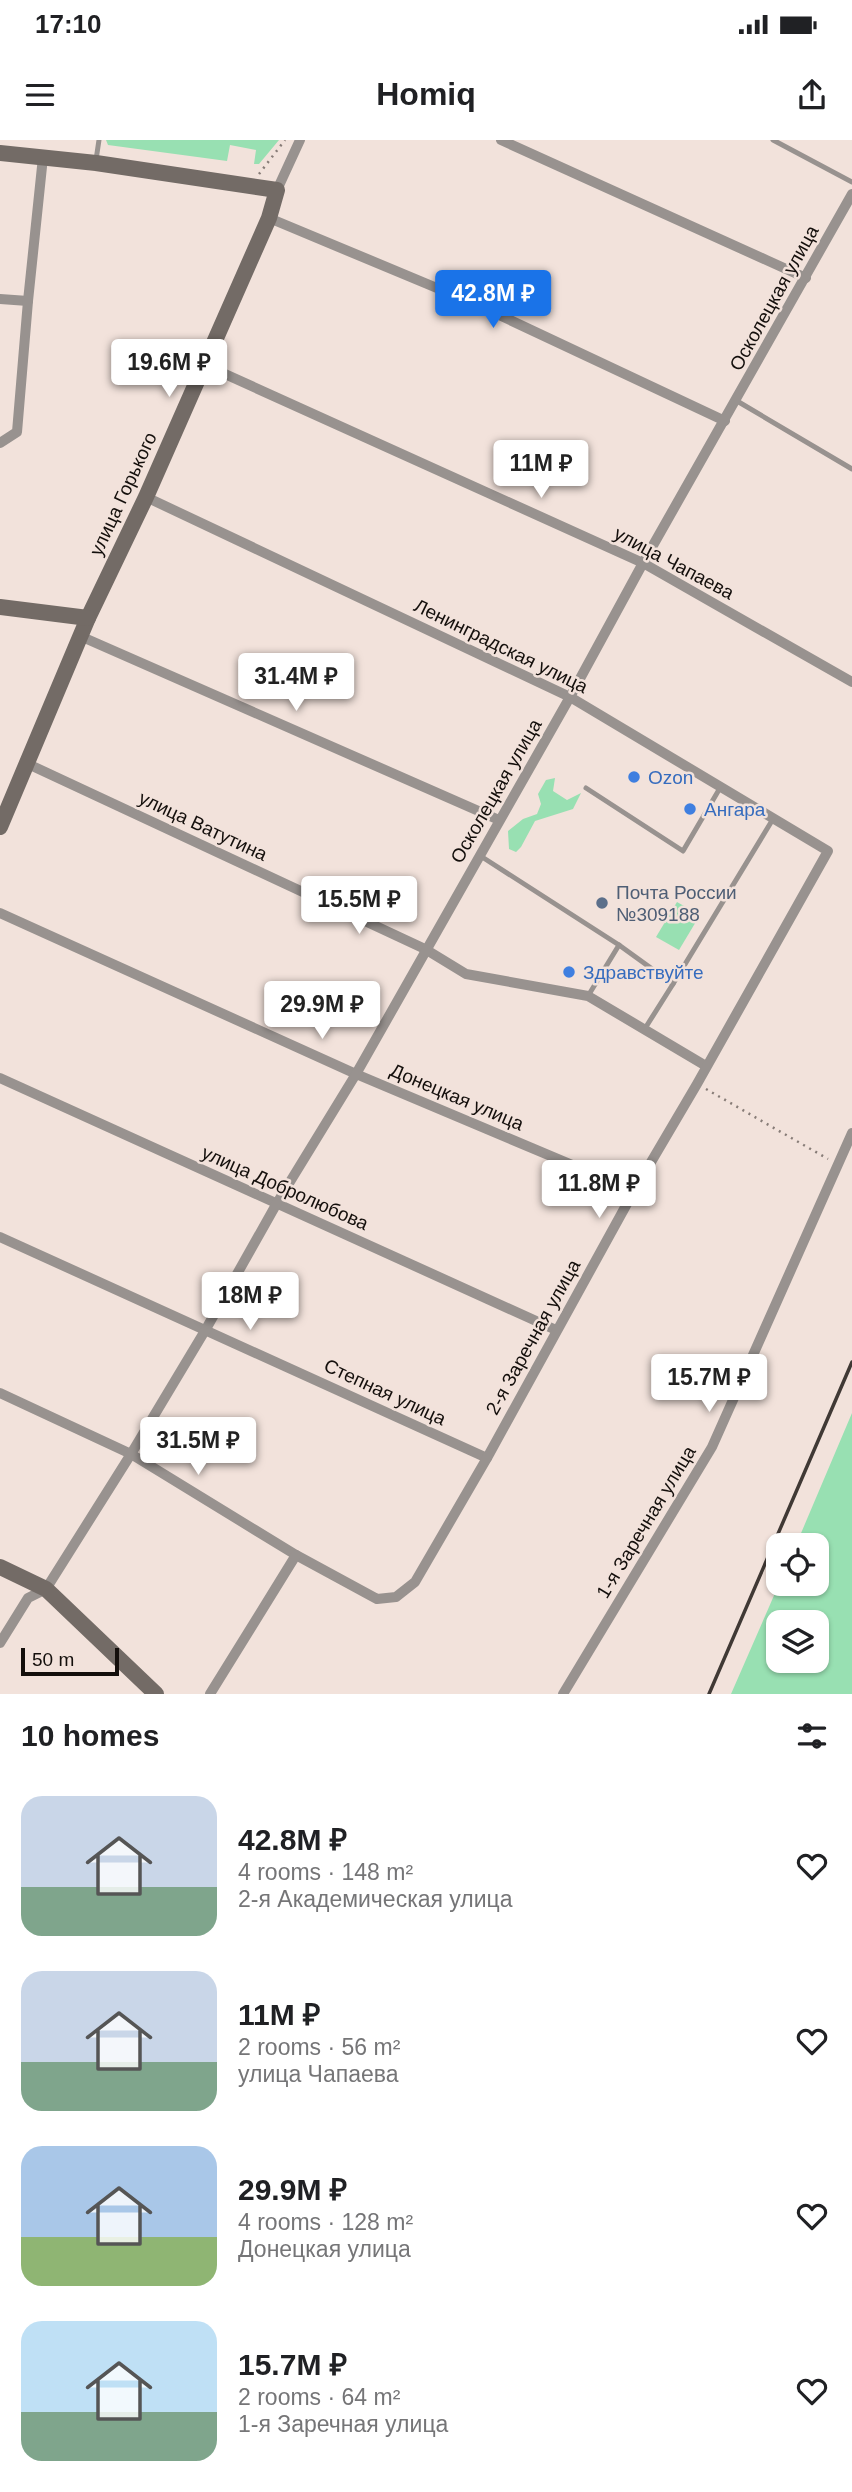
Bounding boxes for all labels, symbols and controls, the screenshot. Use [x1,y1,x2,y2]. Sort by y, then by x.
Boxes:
text: 17:10 [35,9,102,39]
icon: menu [21,76,59,114]
text: Homiq [376,76,476,112]
icon: share [793,76,831,114]
street label: Осколецкая улица [725,221,823,374]
pin: 42.8M ₽ [428,270,558,330]
text: 42.8M ₽ [451,280,535,306]
pin: 19.6M ₽ [104,340,234,399]
text: 19.6M ₽ [127,349,211,375]
street label: улица Горького [85,429,161,559]
pin: 11M ₽ [492,440,590,500]
text: 11M ₽ [509,450,573,476]
street label: улица Чапаева [611,523,738,604]
street label: Ленинградская улица [411,595,592,697]
pin: 31.4M ₽ [231,654,361,713]
text: 31.4M ₽ [254,663,338,689]
street label: Осколецкая улица [446,715,546,867]
place label: Ozon [648,767,693,788]
marker: Ozon [626,769,642,785]
street label: улица Ватутина [136,787,271,865]
place label: Ангара [704,799,766,820]
marker: Ангара [682,801,698,817]
pin: 15.5M ₽ [294,876,424,936]
place label: Почта России №309188 [616,882,737,925]
text: 15.5M ₽ [317,886,401,912]
marker: Почта России №309188 [594,895,610,911]
place label: Здравствуйте [583,962,704,983]
marker: Здравствуйте [561,964,577,980]
pin: 29.9M ₽ [257,982,387,1041]
text: 29.9M ₽ [280,991,364,1017]
street label: Донецкая улица [387,1059,527,1135]
street label: улица Добролюбова [199,1142,372,1234]
pin: 11.8M ₽ [534,1160,664,1220]
text: 11.8M ₽ [558,1170,640,1196]
street label: 2-я Заречная улица [482,1256,585,1418]
pin: 18M ₽ [201,1272,299,1332]
text: 18M ₽ [218,1282,282,1308]
pin: 15.7M ₽ [644,1354,774,1414]
street label: Степная улица [321,1355,450,1430]
text: 15.7M ₽ [667,1364,751,1390]
pin: 31.5M ₽ [133,1418,263,1477]
text: 31.5M ₽ [156,1427,240,1453]
street label: 1-я Заречная улица [592,1442,700,1602]
map controls [766,1533,829,1673]
button: locate [766,1533,829,1596]
button: layers [766,1610,829,1673]
scale bar [21,1645,119,1677]
text: 50 m [32,1649,74,1670]
icon: filters [793,1717,831,1755]
text: 10 homes [21,1719,159,1752]
text: 42.8M ₽ [238,1823,347,1856]
icon: home [77,1824,161,1908]
icon: heart [793,1847,831,1885]
text: 4 rooms · 148 m² [238,1859,413,1885]
text: 2-я Академическая улица [238,1886,513,1912]
text: 11M ₽ [238,1998,321,2031]
icon: home [77,1999,161,2083]
icon: heart [793,2022,831,2060]
text: 2 rooms · 56 m² [238,2034,400,2060]
text: улица Чапаева [238,2061,399,2087]
text: 29.9M ₽ [238,2173,347,2206]
icon: home [77,2174,161,2258]
icon: heart [793,2197,831,2235]
text: 4 rooms · 128 m² [238,2209,413,2235]
text: Донецкая улица [238,2236,411,2262]
text: 15.7M ₽ [238,2348,347,2381]
icon: home [77,2349,161,2433]
icon: heart [793,2372,831,2410]
text: 2 rooms · 64 m² [238,2384,400,2410]
text: 1-я Заречная улица [238,2411,448,2437]

